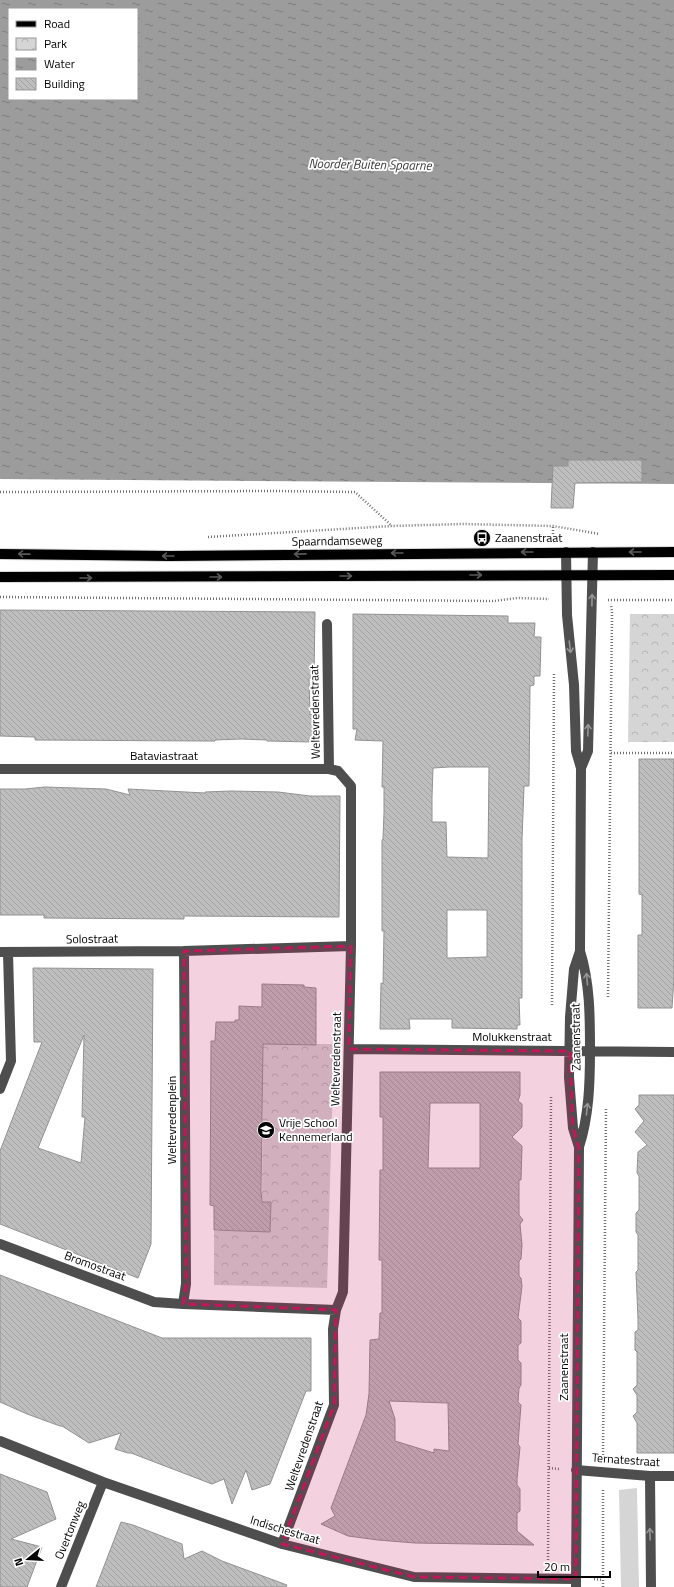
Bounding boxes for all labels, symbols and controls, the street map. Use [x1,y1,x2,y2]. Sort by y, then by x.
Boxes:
legend [8,8,138,100]
text: Road [44,14,70,33]
text: Park [44,34,67,53]
text: Water [44,54,75,73]
text: Building [44,74,85,93]
water label: Noorder Buiten Spaarne [308,153,433,175]
bus stop icon: Zaanenstraat [472,528,492,548]
place label: Zaanenstraat [495,528,563,547]
street label: Spaarndamseweg [291,530,383,551]
one-way arrow [521,548,534,556]
one-way arrow [629,548,642,556]
one-way arrow [391,549,404,557]
one-way arrow [294,550,307,558]
one-way arrow [18,551,31,558]
one-way arrow [162,552,175,560]
one-way arrow [469,571,482,579]
one-way arrow [339,572,352,580]
one-way arrow [209,573,222,581]
one-way arrow [79,574,92,582]
one-way arrow [588,594,596,607]
one-way arrow [566,640,573,653]
street label: Weltevredenstraat [304,664,325,759]
one-way arrow [585,724,592,737]
street label: Bataviastraat [130,746,199,765]
street label: Solostraat [66,929,119,948]
one-way arrow [583,973,590,986]
street label: Zaanenstraat [565,1002,586,1071]
street label: Weltevredenstraat [325,1011,346,1106]
street label: Molukkenstraat [472,1027,553,1046]
street label: Weltevredenplein [162,1076,181,1164]
one-way arrow [583,1103,590,1116]
place label: Vrije School Kennemerland [279,1113,352,1146]
school or university icon: Vrije School Kennemerland [256,1120,276,1140]
street label: Bromostraat [62,1246,129,1286]
street label: Zaanenstraat [554,1332,573,1401]
street label: Weltevredenstraat [279,1397,328,1494]
street label: Ternatestraat [591,1448,662,1471]
street label: Overtonweg [49,1497,90,1562]
street label: Indischestraat [248,1510,323,1549]
one-way arrow [646,1528,653,1541]
north arrow [8,1539,48,1579]
scale bar [538,1553,610,1579]
text: N [10,1556,27,1568]
text: 20 m [544,1557,570,1576]

